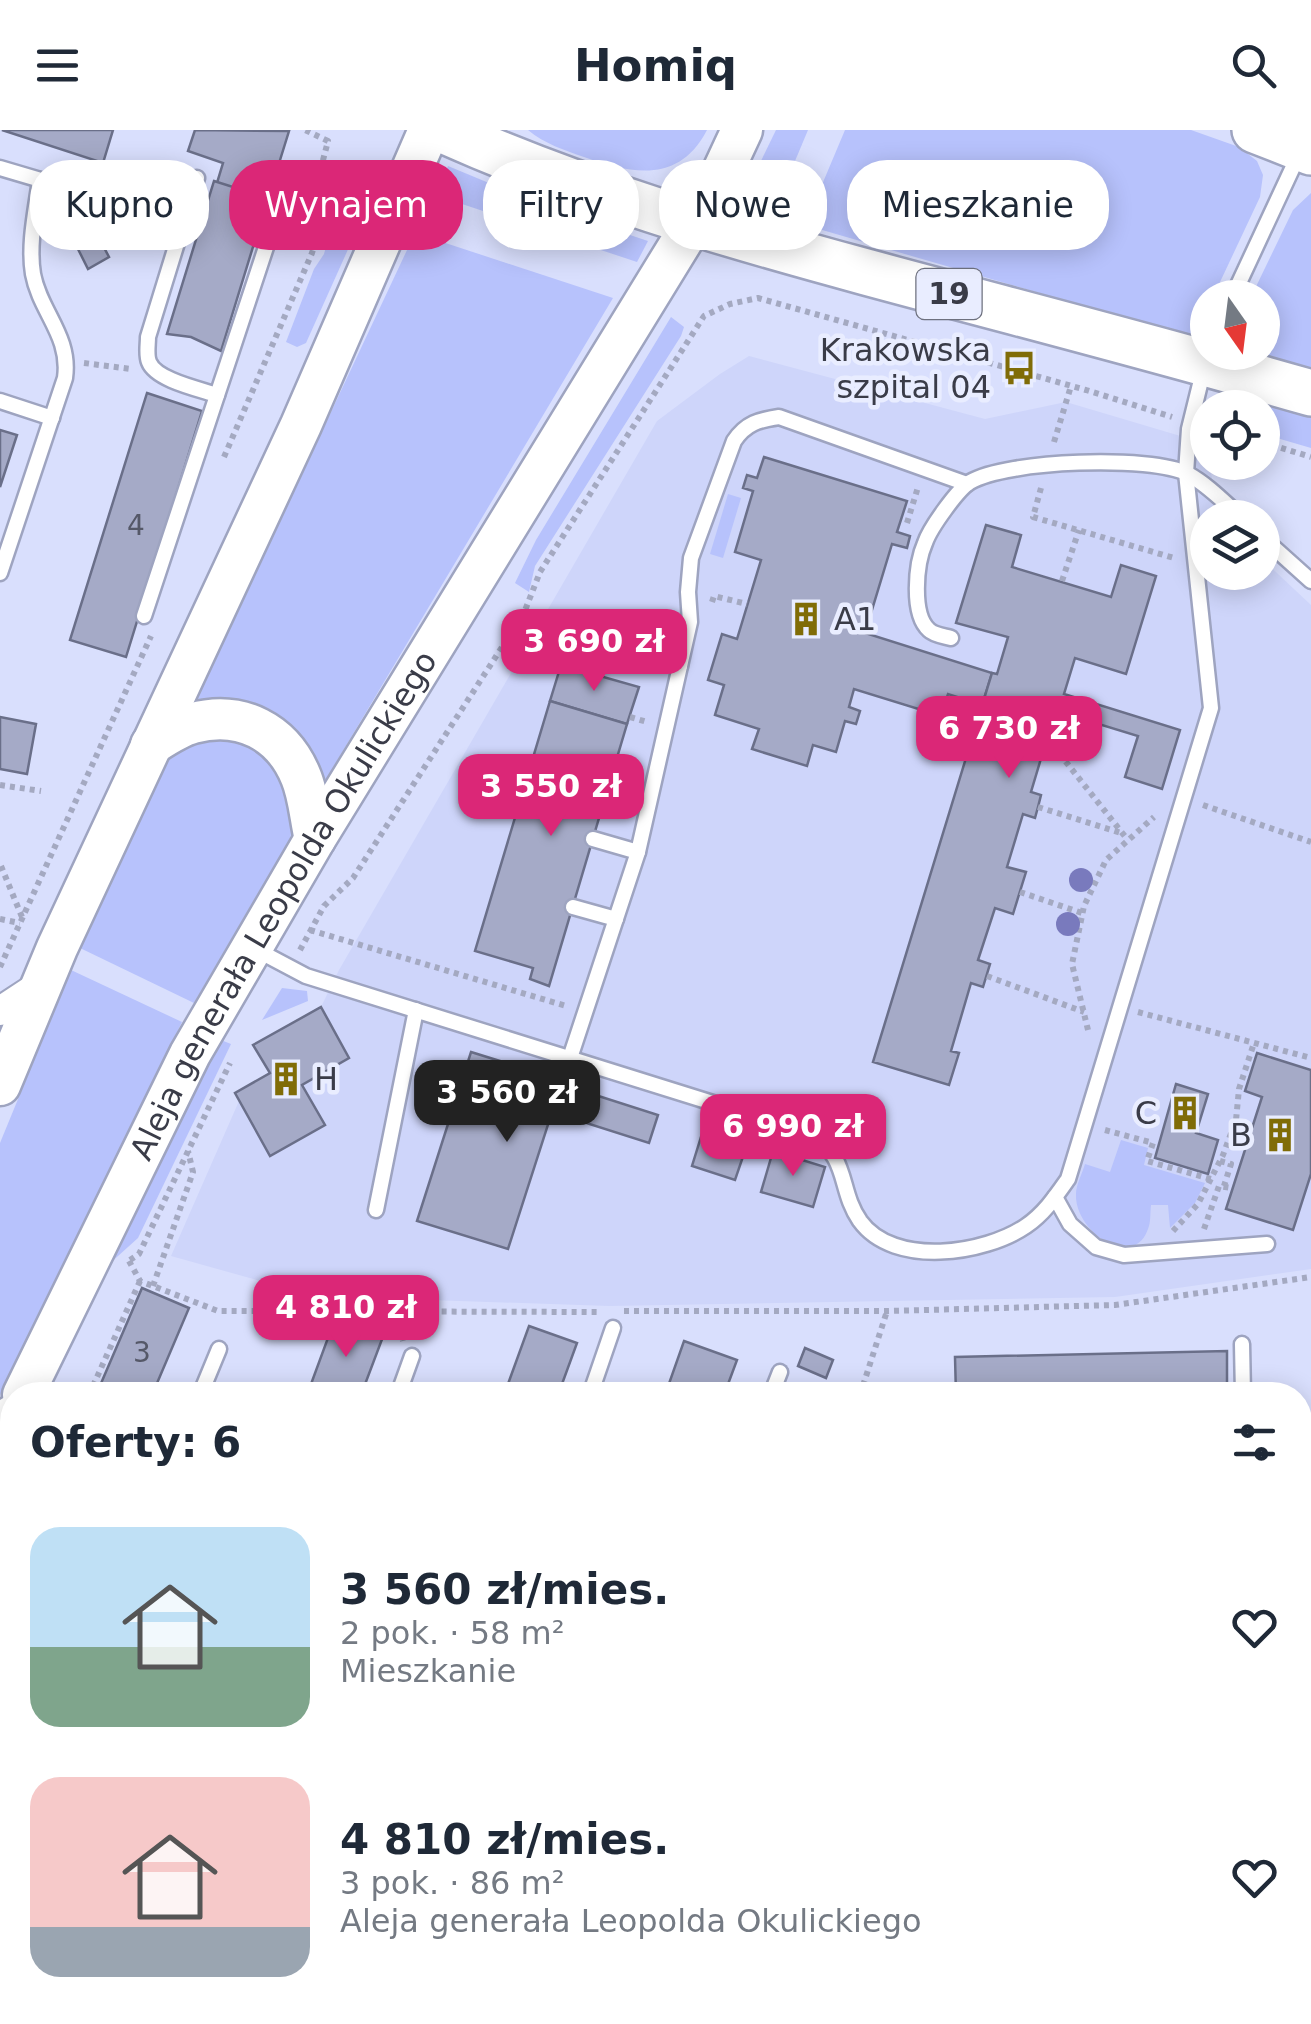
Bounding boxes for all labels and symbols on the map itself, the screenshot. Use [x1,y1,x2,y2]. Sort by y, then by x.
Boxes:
road number: 19 [916,269,982,319]
north arrow [1190,280,1280,370]
place label: Krakowska szpital 04 [820,331,991,406]
bus stop icon: Krakowska szpital 04 [1000,349,1038,387]
house number: 4 [127,509,145,542]
building icon: A1 [787,600,825,638]
place label: A1 [834,600,876,638]
pin: 3 690 zł [491,609,697,694]
street label: Aleja generała Leopolda Okulickiego [122,644,445,1166]
pin: 6 730 zł [906,696,1112,781]
pin: 3 550 zł [448,754,654,839]
building icon: H [267,1060,305,1098]
place label: H [314,1060,338,1098]
pin: 3 560 zł [404,1060,610,1145]
pin: 6 990 zł [690,1094,896,1179]
place label: C [1135,1094,1157,1132]
building icon: C [1166,1094,1204,1132]
place label: B [1230,1116,1252,1154]
building icon: B [1261,1116,1299,1154]
pin: 4 810 zł [243,1275,449,1360]
house number: 3 [133,1336,151,1369]

